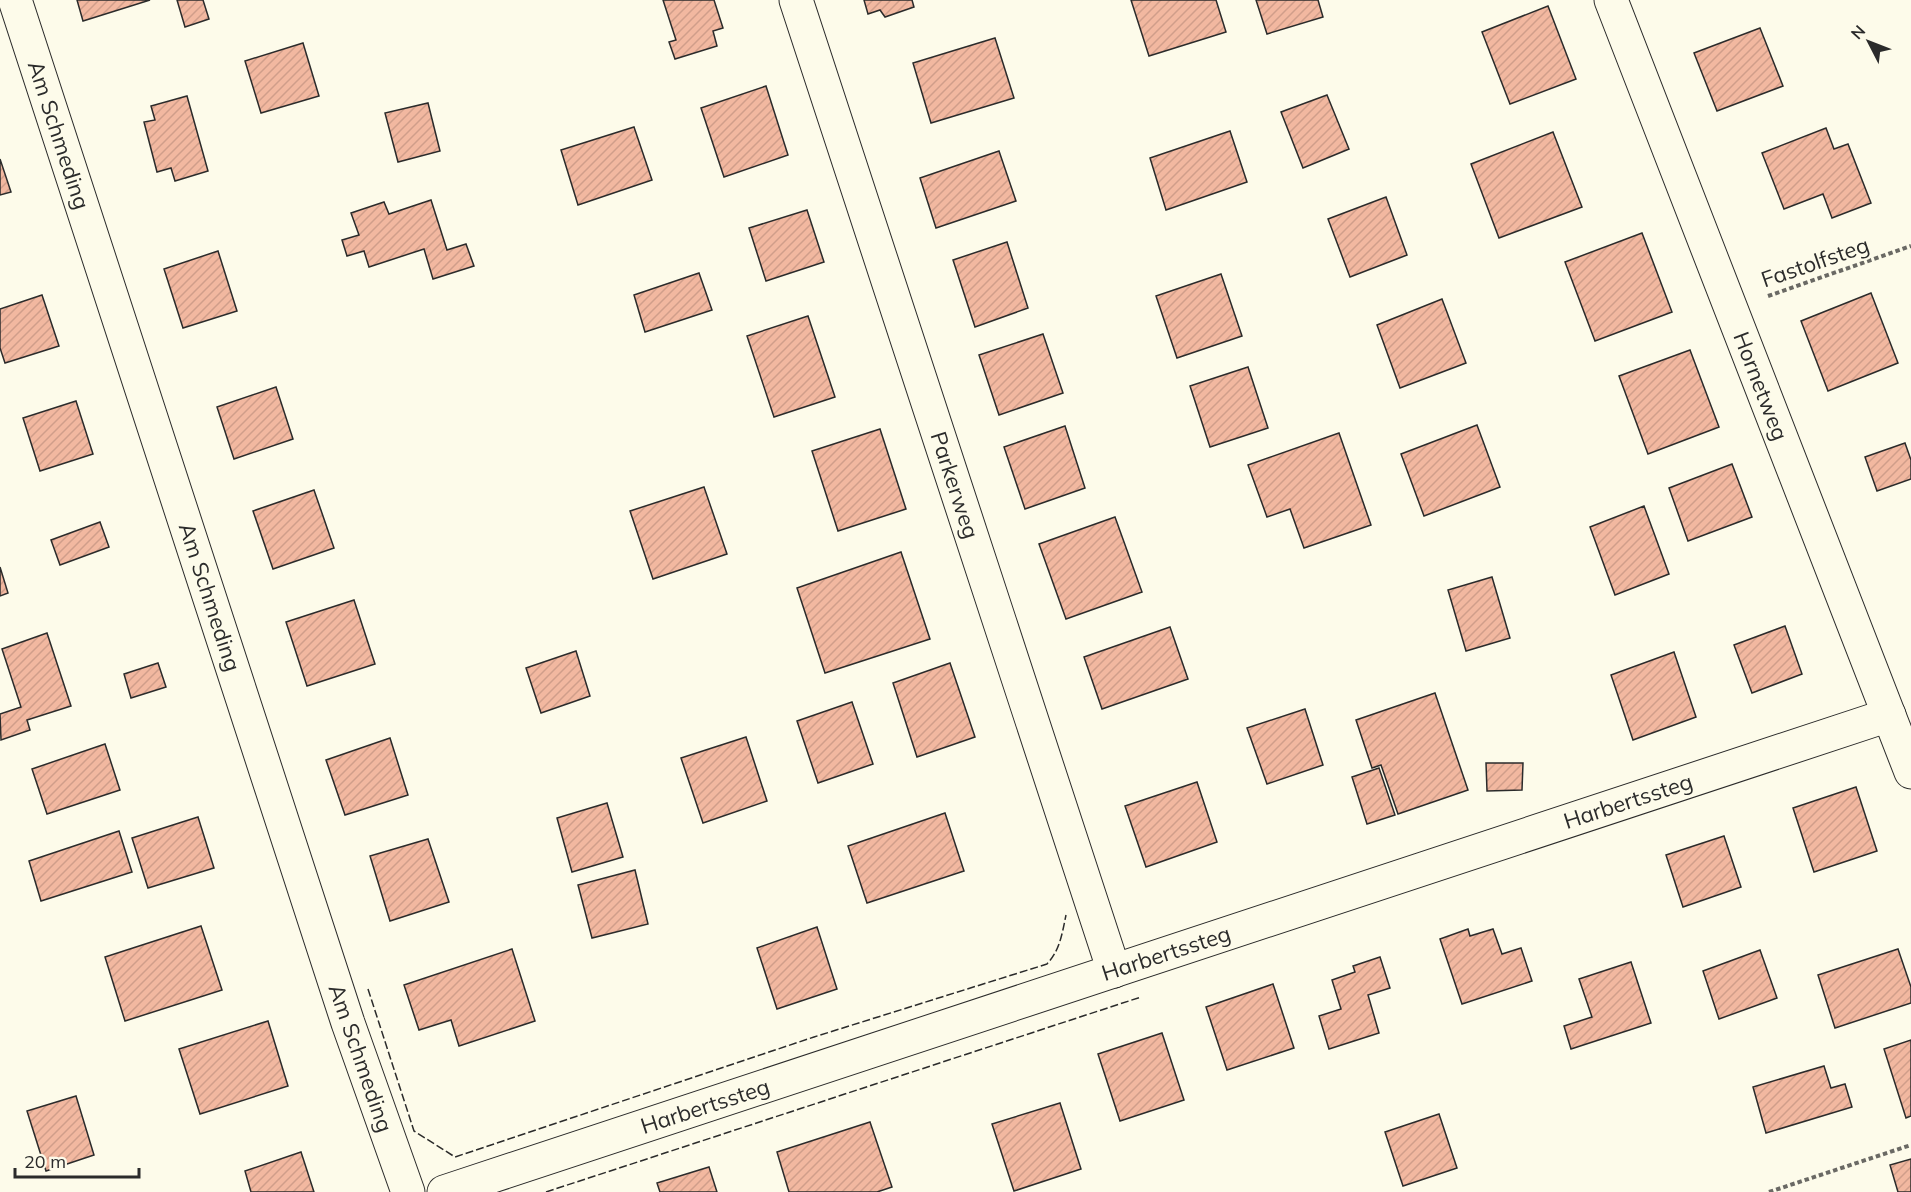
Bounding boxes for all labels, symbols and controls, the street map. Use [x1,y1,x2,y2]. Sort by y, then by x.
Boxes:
north arrow [1839,12,1899,72]
text: N [1846,21,1869,43]
street label: Am Schmeding [22,57,96,213]
street label: Fastolfsteg [1757,230,1873,294]
street label: Hornetweg [1727,328,1795,444]
street label: Parkerweg [925,428,985,542]
street label: Am Schmeding [173,519,247,675]
street label: Harbertssteg [1560,767,1696,835]
street label: Harbertssteg [1098,919,1234,987]
street label: Am Schmeding [323,980,399,1136]
street label: Harbertssteg [637,1072,773,1140]
scale bar [15,1141,140,1179]
text: 20 m [24,1150,66,1173]

